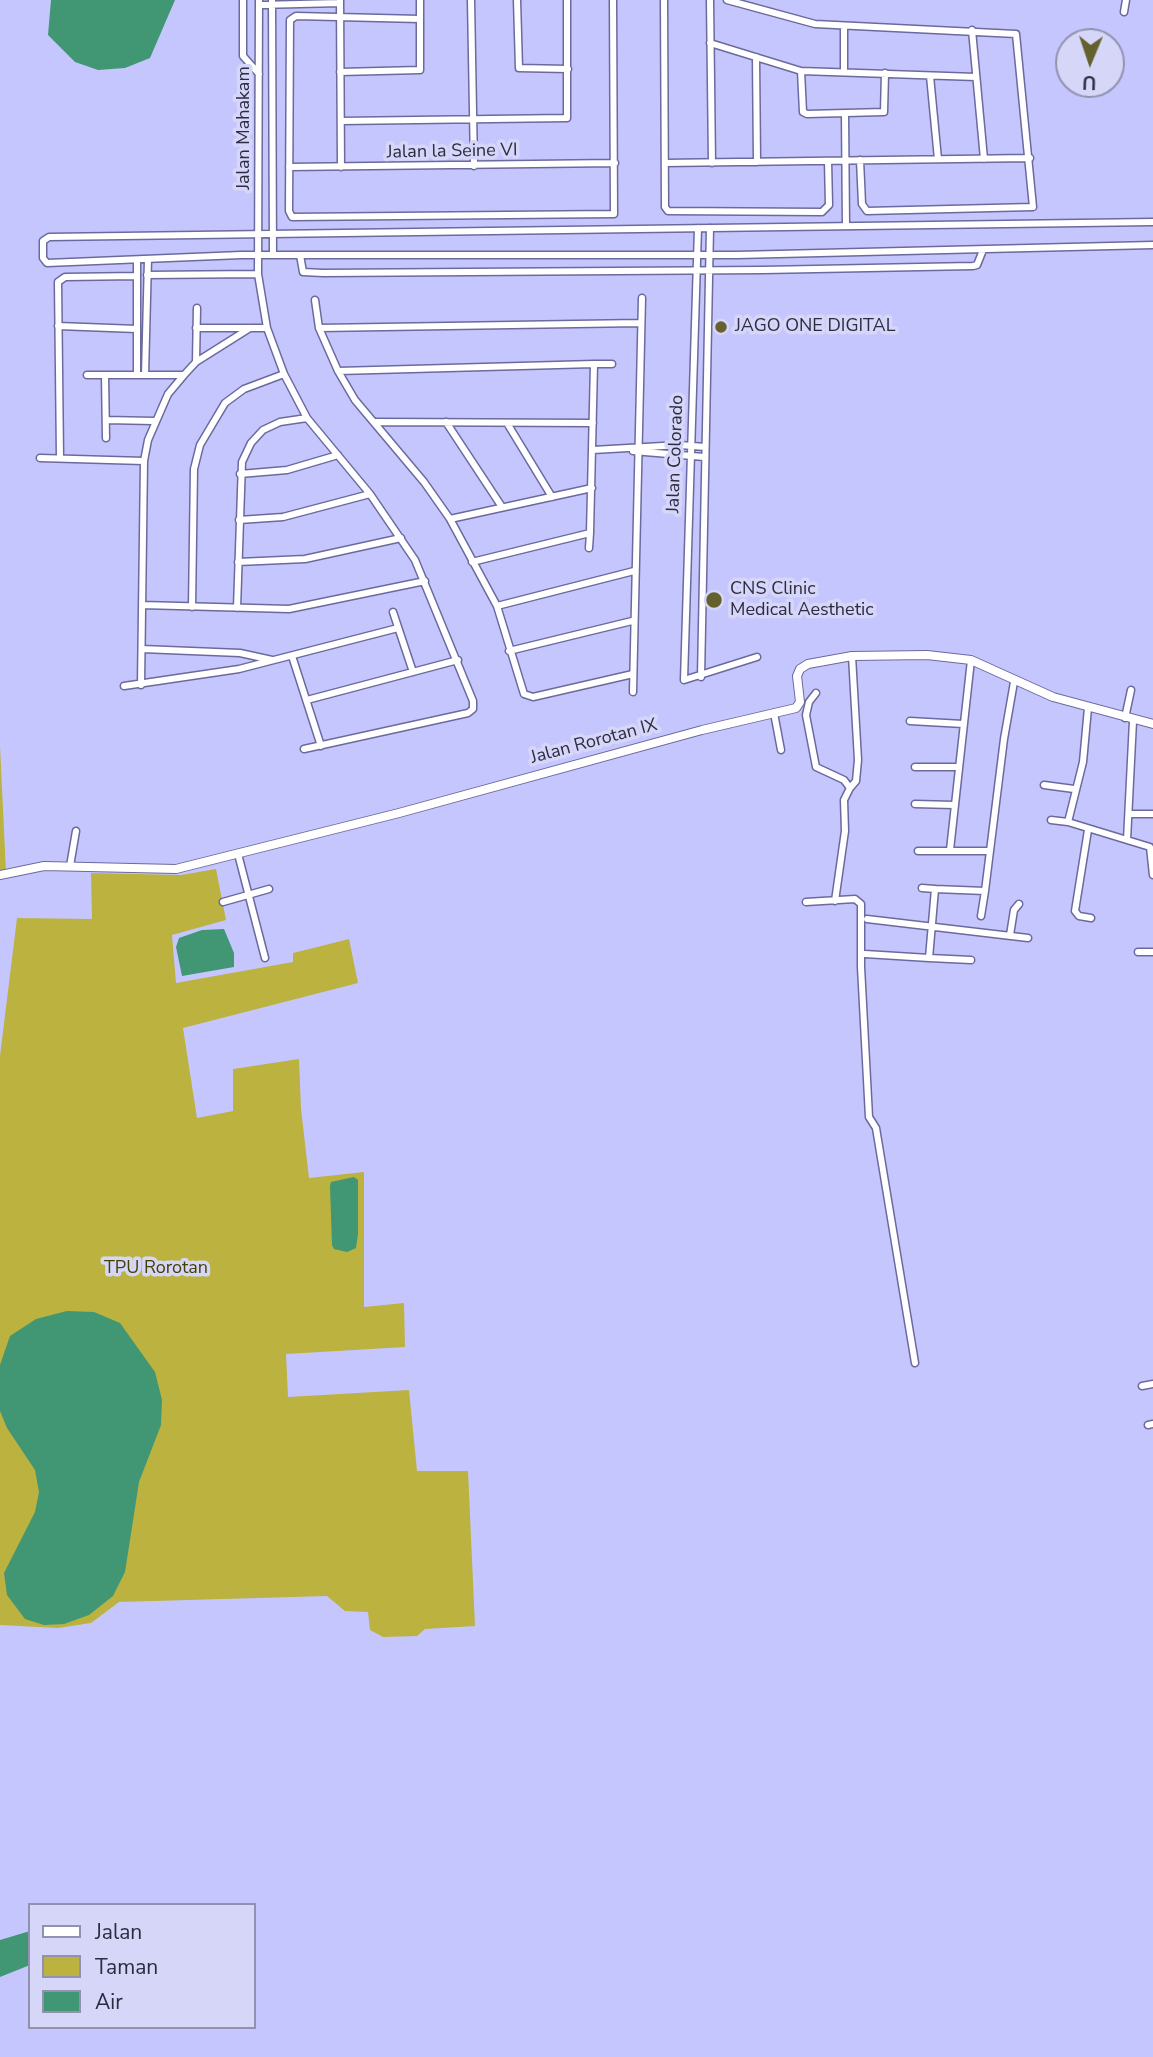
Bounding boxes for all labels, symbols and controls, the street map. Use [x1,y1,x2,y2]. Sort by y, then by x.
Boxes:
north arrow [1055,28,1125,98]
street label: Jalan Mahakam [234,66,256,190]
text: U [1082,69,1097,95]
street label: Jalan la Seine VI [386,140,518,164]
place label: JAGO ONE DIGITAL [735,316,895,338]
marker: JAGO ONE DIGITAL [713,319,729,335]
street label: Jalan Colorado [663,395,689,513]
place label: CNS Clinic Medical Aesthetic [730,579,873,622]
marker: CNS Clinic Medical Aesthetic [704,590,724,610]
street label: Jalan Rorotan IX [528,715,660,769]
park label: TPU Rorotan [104,1258,208,1280]
legend [28,1903,256,2029]
text: Jalan [95,1918,142,1946]
text: Taman [95,1953,158,1981]
text: Air [95,1988,123,2016]

